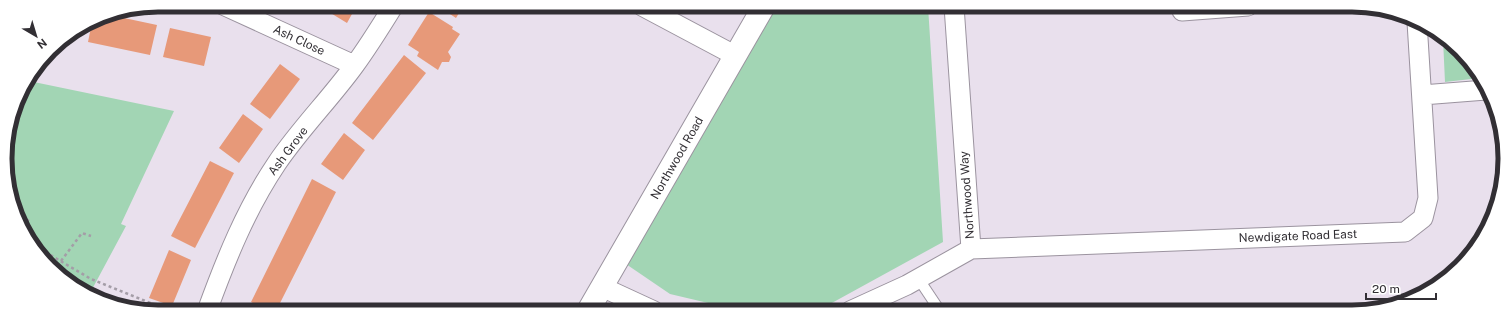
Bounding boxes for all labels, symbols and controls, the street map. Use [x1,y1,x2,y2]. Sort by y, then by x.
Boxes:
north arrow [16,16,56,56]
street label: Ash Close [271,22,327,58]
text: N [35,37,49,51]
street label: Northwood Road [648,114,706,202]
street label: Ash Grove [265,124,311,178]
street label: Northwood Way [957,150,977,239]
street label: Newdigate Road East [1238,227,1358,245]
scale bar [1366,275,1436,301]
text: 20 m [1372,282,1400,296]

